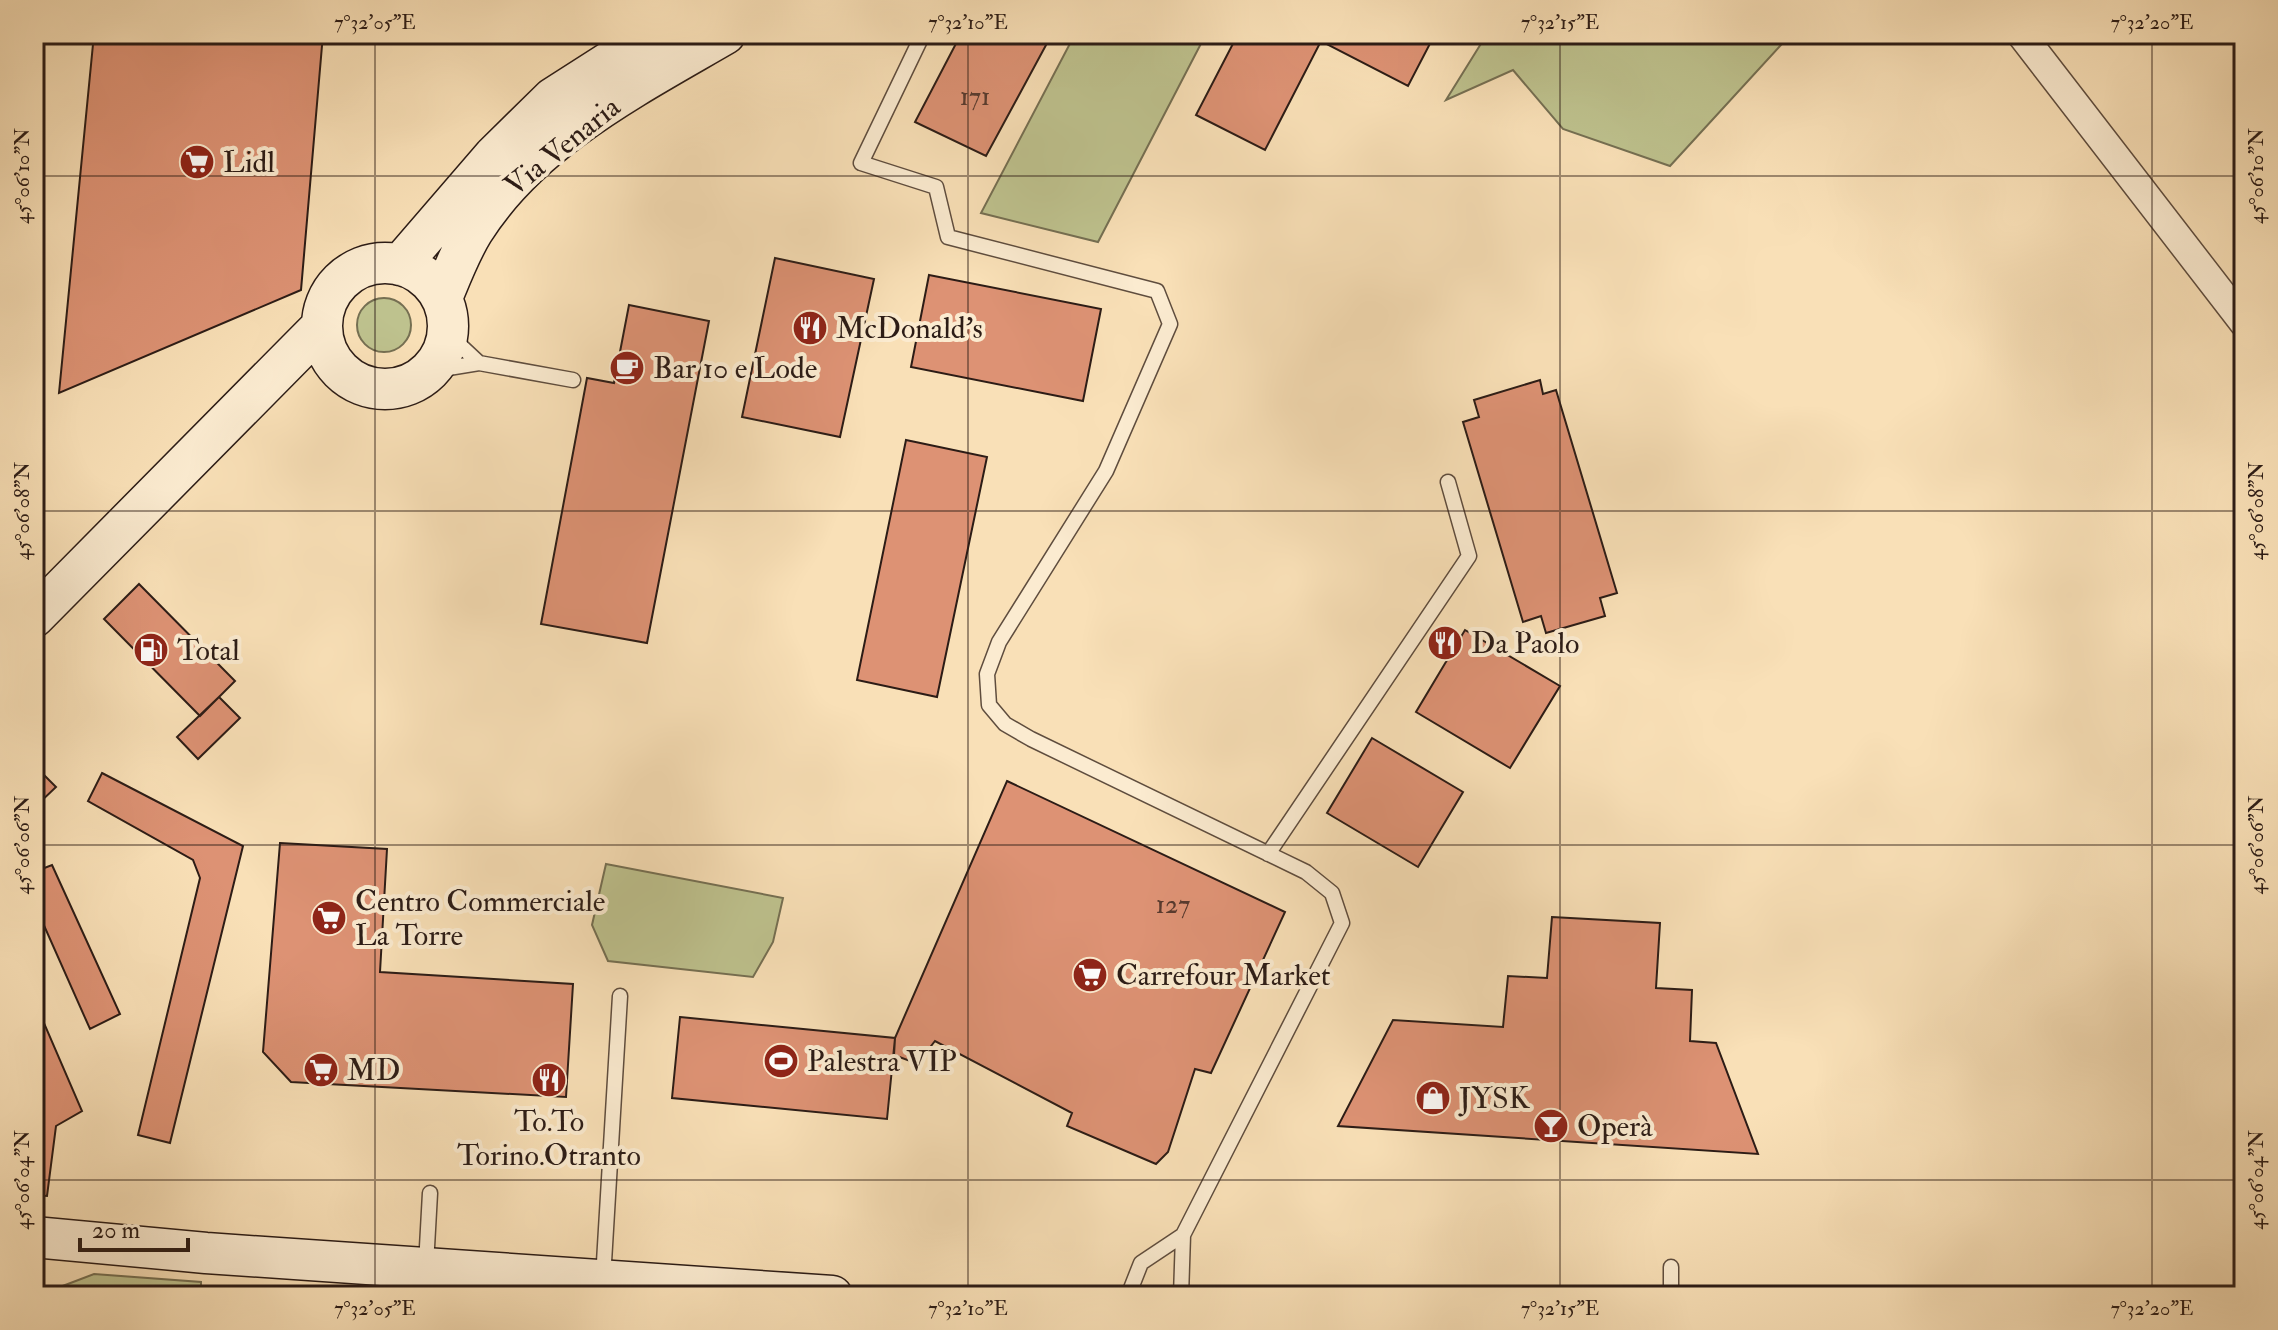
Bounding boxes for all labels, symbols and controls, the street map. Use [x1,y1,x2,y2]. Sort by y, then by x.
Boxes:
text: 7°32'05"E [334,10,416,35]
text: 7°32'10"E [928,10,1008,35]
text: 7°32'15"E [1521,10,1599,35]
text: 7°32'20"E [2111,10,2193,35]
house number: 171 [960,81,990,113]
street label: Via Venaria [497,88,628,204]
text: 45°06'10"N [10,128,35,224]
text: 45°06'10"N [2244,128,2269,224]
supermarket icon: Lidl [178,143,216,181]
place label: Lidl [223,144,275,181]
restaurant icon: McDonald's [791,309,829,347]
place label: McDonald's [836,310,983,347]
cafe icon: Bar 10 e Lode [608,349,646,387]
place label: Bar 10 e Lode [653,350,817,387]
text: 45°06'08"N [10,462,35,560]
text: 45°06'08"N [2244,462,2269,560]
restaurant icon: Da Paolo [1426,624,1464,662]
place label: Da Paolo [1471,625,1580,662]
fuel station icon: Total [132,631,170,669]
place label: Total [177,632,240,669]
text: 45°06'06"N [10,795,35,895]
text: 45°06'06"N [2244,795,2269,895]
place label: Centro Commerciale La Torre [355,883,605,954]
house number: 127 [1156,889,1190,921]
supermarket icon: Centro Commerciale La Torre [310,899,348,937]
supermarket icon: Carrefour Market [1071,956,1109,994]
place label: Carrefour Market [1116,957,1331,994]
sports icon: Palestra VIP [762,1042,800,1080]
place label: Palestra VIP [807,1043,957,1080]
supermarket icon: MD [302,1051,340,1089]
place label: MD [347,1052,400,1089]
restaurant icon: To.To Torino.Otranto [530,1061,568,1099]
shop icon: JYSK [1414,1079,1452,1117]
place label: JYSK [1458,1080,1531,1117]
place label: To.To Torino.Otranto [457,1103,641,1174]
bar icon: Operà [1532,1107,1570,1145]
place label: Operà [1577,1108,1653,1145]
text: 45°06'04"N [10,1130,35,1230]
text: 45°06'04"N [2244,1130,2269,1230]
scale bar [80,1202,188,1252]
text: 20 m [92,1215,141,1246]
text: 7°32'05"E [334,1296,416,1321]
text: 7°32'10"E [928,1296,1008,1321]
text: 7°32'15"E [1521,1296,1599,1321]
text: 7°32'20"E [2111,1296,2193,1321]

